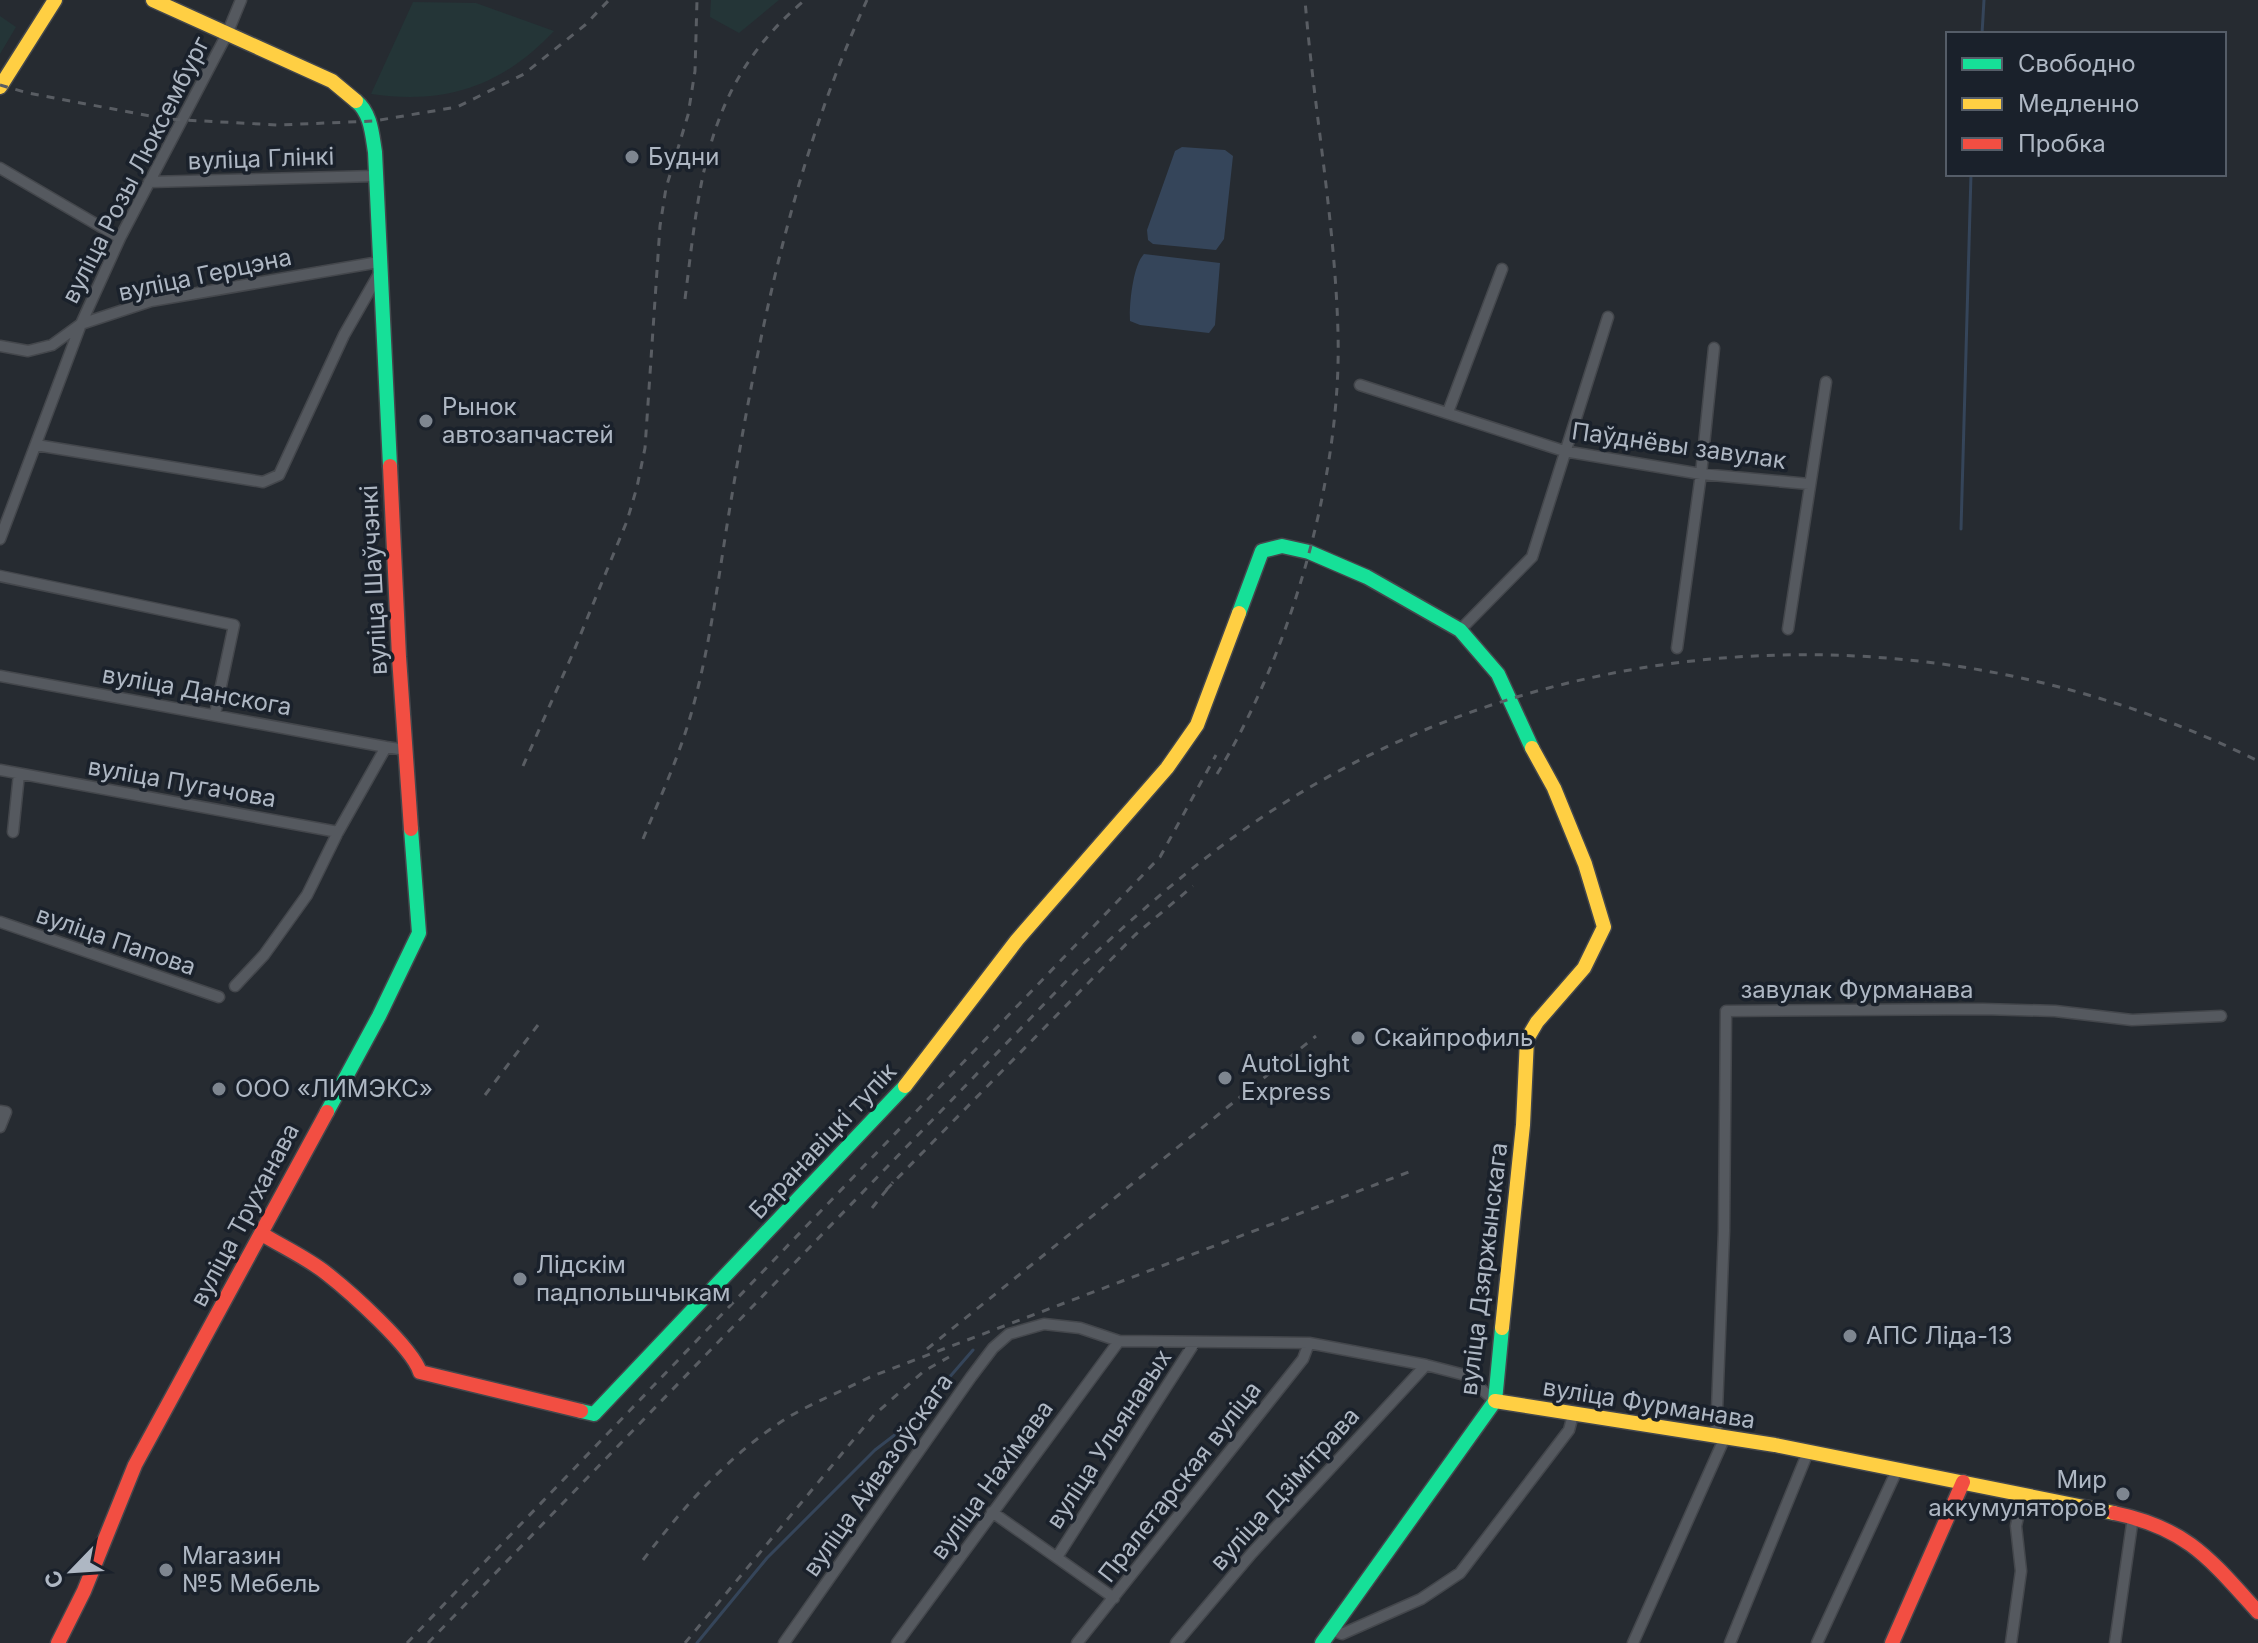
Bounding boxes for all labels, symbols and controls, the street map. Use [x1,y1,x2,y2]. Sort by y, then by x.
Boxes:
street label: вуліца Розы Люксембург [56,31,216,308]
legend [1946,32,2226,176]
text: Свободно [2018,49,2136,78]
text: Медленно [2018,89,2139,118]
text: Пробка [2018,129,2106,158]
street label: вуліца Глінкі [187,141,335,176]
place label: Будни [648,142,719,171]
marker: Будни [623,148,641,166]
street label: вуліца Герцэна [116,242,294,307]
place label: Рынок автозапчастей [442,392,614,449]
marker: Рынок автозапчастей [417,412,435,430]
street label: Паўднёвы завулак [1570,416,1788,475]
street label: вуліца Шаўчэнкі [354,484,393,676]
street label: вуліца Данскога [100,660,294,721]
street label: вуліца Пугачова [86,752,279,813]
street label: вуліца Папова [32,900,200,981]
street label: завулак Фурманава [1740,975,1974,1004]
place label: Скайпрофиль [1374,1023,1533,1052]
marker: Скайпрофиль [1349,1029,1367,1047]
place label: AutoLight Express [1241,1049,1350,1106]
street label: Баранавіцкі тупік [743,1057,902,1225]
marker: AutoLight Express [1216,1069,1234,1087]
place label: ООО «ЛИМЭКС» [235,1074,433,1103]
marker: ООО «ЛИМЭКС» [210,1080,228,1098]
street label: вуліца Труханава [184,1118,305,1311]
street label: вуліца Дзяржынскага [1454,1141,1513,1397]
place label: Лідскім падпольшчыкам [536,1250,731,1307]
marker: Лідскім падпольшчыкам [511,1270,529,1288]
place label: АПС Ліда-13 [1866,1321,2013,1350]
marker: АПС Ліда-13 [1841,1327,1859,1345]
street label: вуліца Ульянавых [1040,1344,1177,1534]
street label: вуліца Айвазоўскага [797,1368,959,1582]
street label: вуліца Фурманава [1541,1372,1757,1435]
street label: Пралетарская вуліца [1092,1375,1267,1588]
street label: вуліца Нахімава [924,1395,1059,1565]
street label: вуліца Дзімітрава [1204,1401,1365,1576]
place label: Мир аккумуляторов [1928,1465,2107,1522]
marker: Мир аккумуляторов [2114,1485,2132,1503]
north arrow [32,1531,112,1611]
place label: Магазин №5 Мебель [182,1541,321,1598]
marker: Магазин №5 Мебель [157,1561,175,1579]
text: С [39,1567,69,1592]

